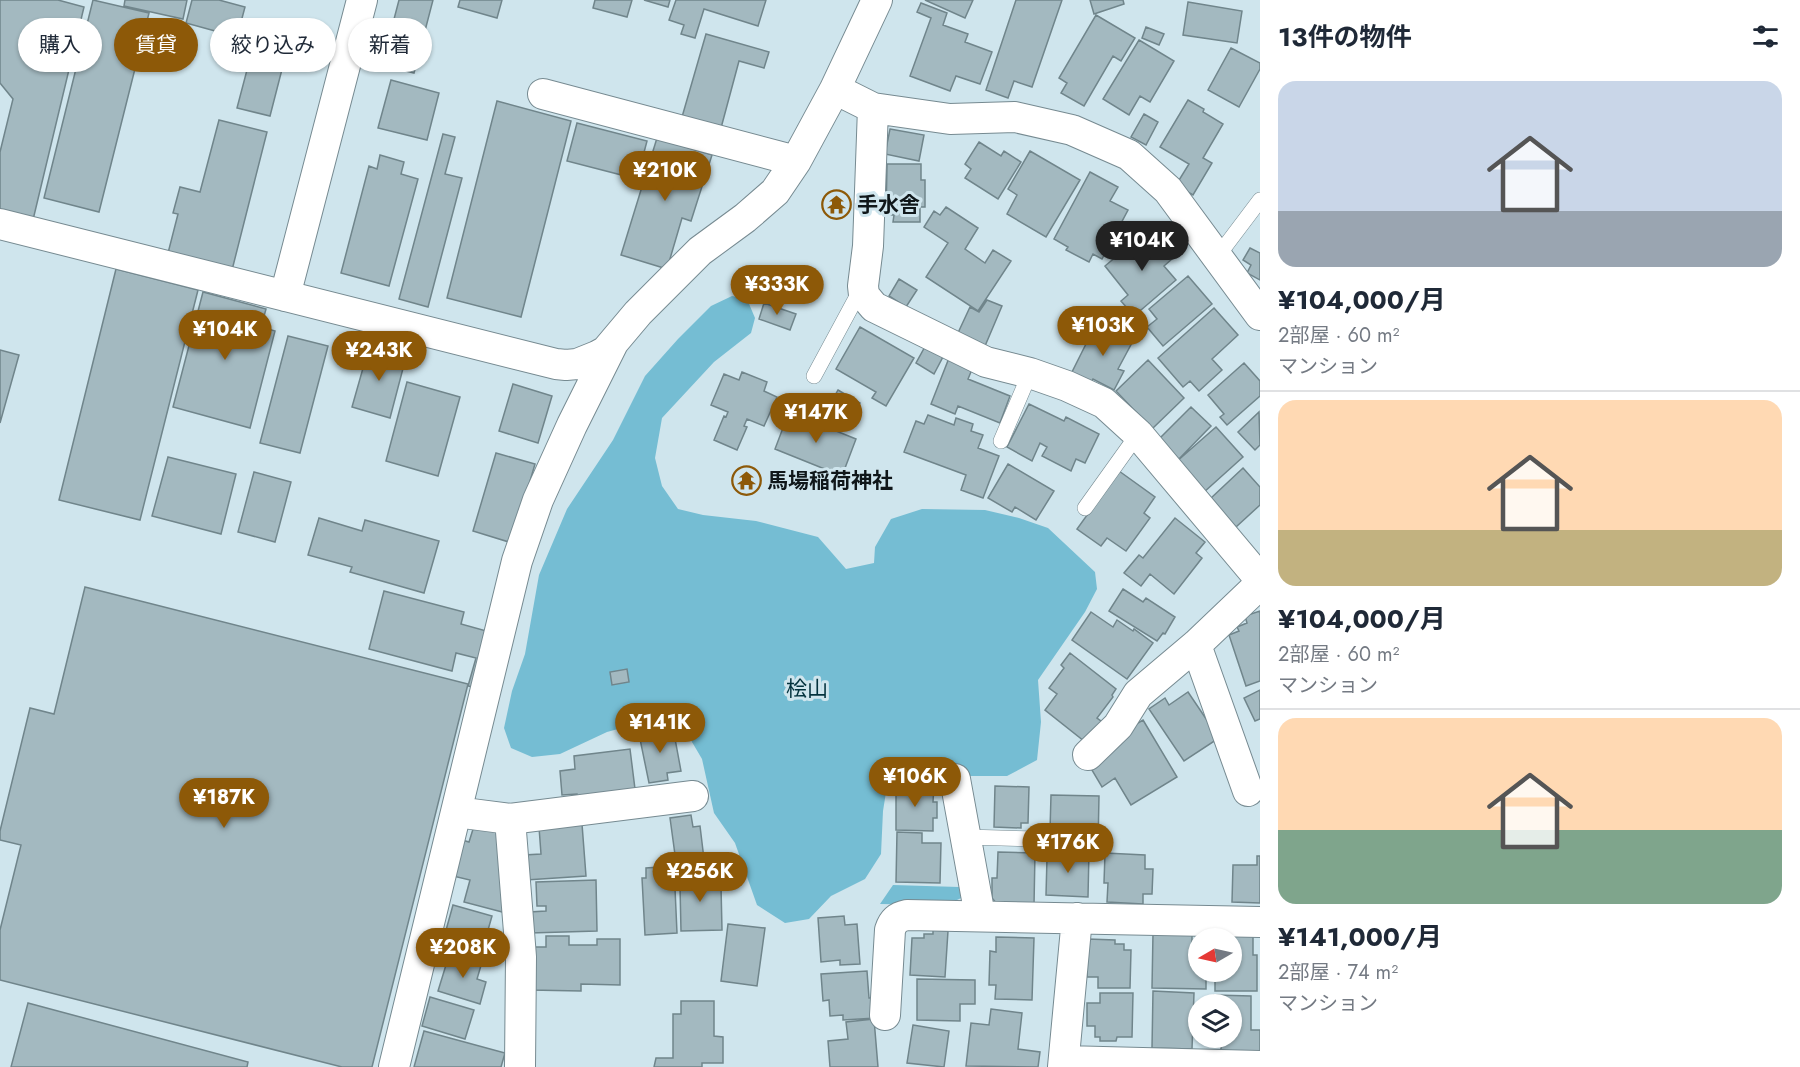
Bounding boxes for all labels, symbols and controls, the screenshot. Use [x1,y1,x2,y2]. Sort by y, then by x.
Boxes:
chip: 購入 [18,18,102,72]
chip: 賃貸 [114,18,198,72]
chip: 絞り込み [210,18,336,72]
chip: 新着 [348,18,432,72]
text: 13件の物件 [1278,18,1411,56]
icon: filters [1749,20,1782,53]
icon: home [1476,120,1584,228]
pin: ¥210K [623,151,707,202]
text: ¥210K [633,156,697,185]
temple icon: 手水舎 [820,189,852,221]
place label: 手水舎 [857,190,920,220]
pin: ¥104K [1100,221,1184,272]
text: ¥104K [1110,226,1174,255]
pin: ¥333K [735,265,819,316]
text: ¥333K [745,270,809,299]
text: ¥104,000/月 [1278,281,1446,319]
pin: ¥103K [1061,306,1145,357]
pin: ¥104K [183,310,267,361]
text: ¥103K [1071,311,1135,340]
text: ¥104K [193,315,257,344]
text: 2部屋 · 60 m² [1278,321,1399,350]
pin: ¥243K [337,331,421,382]
text: ¥243K [346,336,412,365]
text: マンション [1278,352,1378,381]
pin: ¥147K [774,393,858,444]
text: ¥147K [784,398,848,427]
icon: home [1476,439,1584,547]
temple icon: 馬場稲荷神社 [730,465,762,497]
place label: 馬場稲荷神社 [767,466,893,496]
text: ¥104,000/月 [1278,600,1446,638]
text: 2部屋 · 60 m² [1278,640,1399,669]
text: マンション [1278,671,1378,700]
park label: 桧山 [786,674,828,704]
pin: ¥141K [618,703,702,754]
text: ¥141K [629,708,691,737]
pin: ¥106K [873,757,957,808]
icon: home [1476,757,1584,865]
text: ¥106K [883,762,947,791]
pin: ¥187K [182,778,266,829]
text: ¥187K [193,783,255,812]
pin: ¥176K [1026,823,1110,874]
text: ¥176K [1037,828,1099,857]
pin: ¥256K [658,852,742,903]
text: ¥256K [667,857,733,886]
text: ¥141,000/月 [1278,918,1442,956]
pin: ¥208K [421,928,505,979]
north arrow [1188,928,1242,982]
map controls [1188,928,1242,1048]
text: ¥208K [430,933,496,962]
text: 2部屋 · 74 m² [1278,958,1398,987]
text: マンション [1278,989,1378,1018]
button: layers [1188,994,1242,1048]

